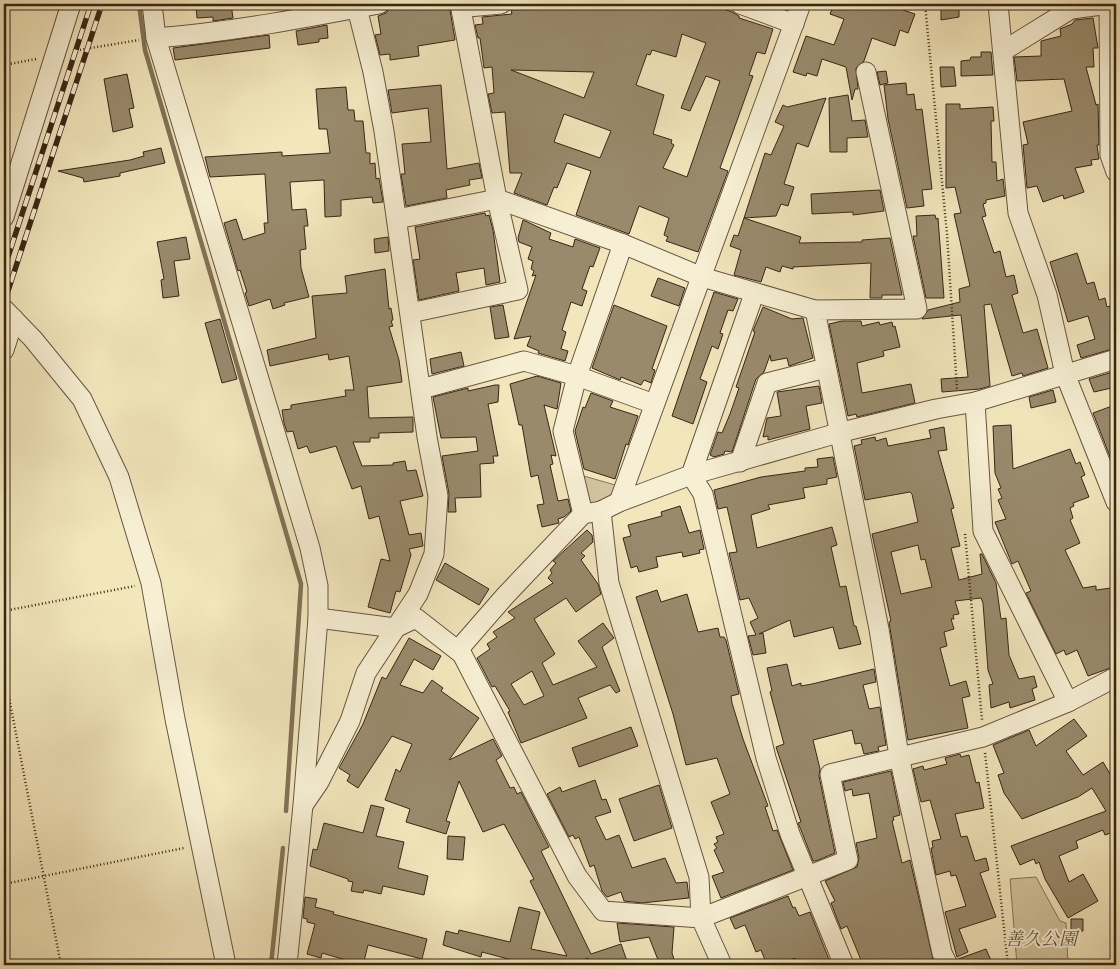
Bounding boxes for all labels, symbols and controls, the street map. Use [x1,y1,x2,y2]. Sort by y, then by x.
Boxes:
park label: 善久公園 [1005,929,1080,952]

